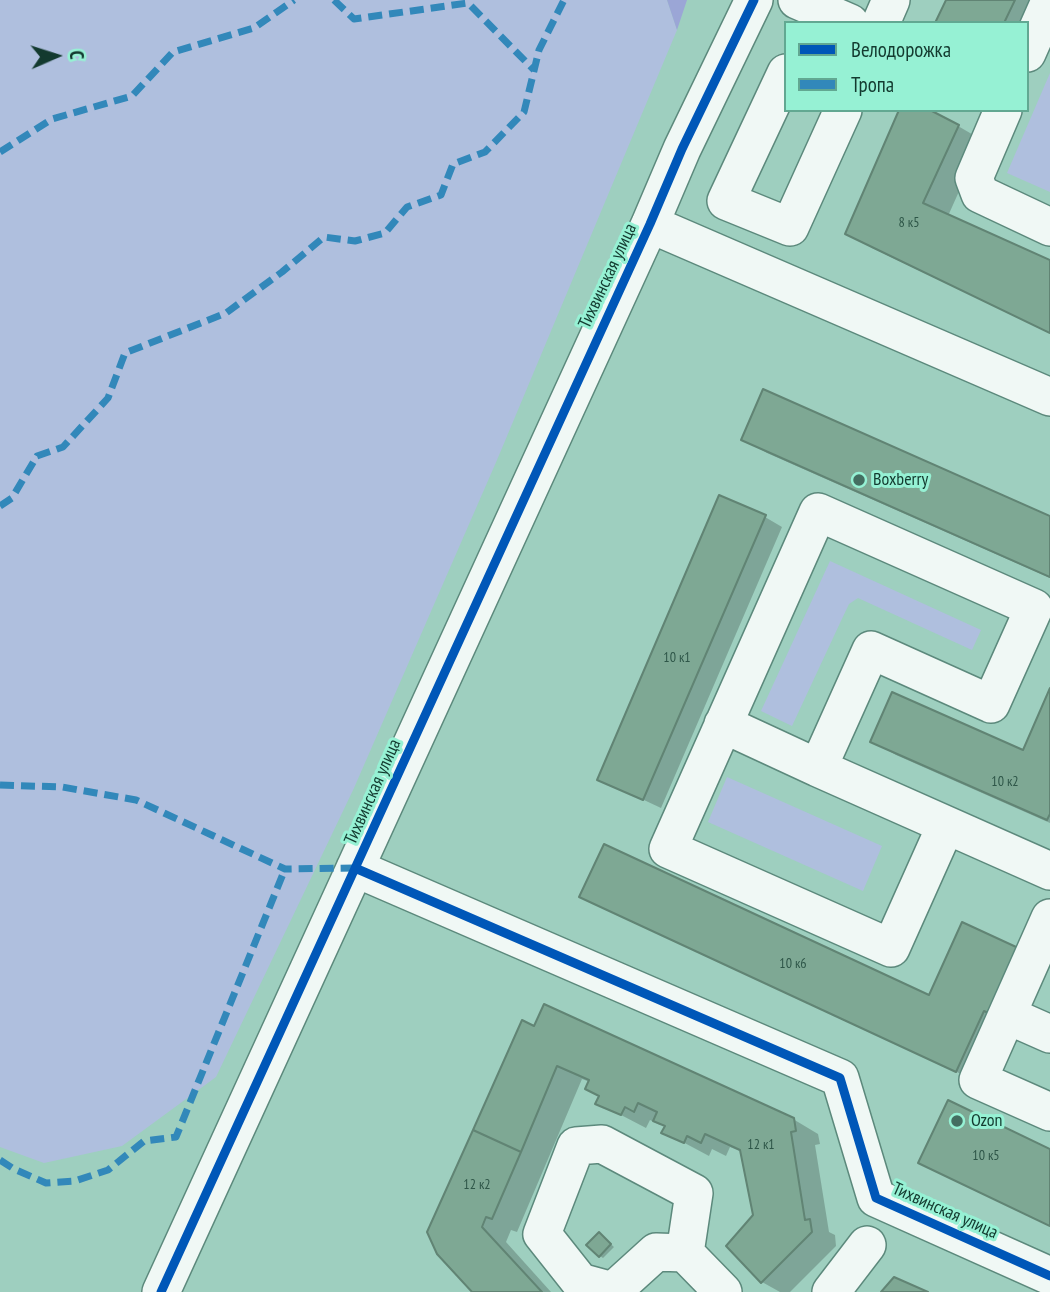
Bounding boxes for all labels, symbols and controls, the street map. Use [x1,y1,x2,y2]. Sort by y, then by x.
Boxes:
north arrow [21,21,91,91]
legend [784,21,1029,112]
text: Велодорожка [851,36,951,63]
text: С [65,50,89,60]
text: Тропа [851,71,894,98]
house number: 8 к5 [899,215,919,231]
street label: Тихвинская улица [574,220,642,332]
place label: Boxberry [873,469,928,491]
marker: Boxberry [851,472,867,488]
house number: 10 к1 [663,650,691,666]
street label: Тихвинская улица [340,736,406,848]
house number: 10 к2 [991,774,1019,790]
house number: 10 к6 [779,956,807,972]
place label: Ozon [971,1110,1003,1132]
marker: Ozon [949,1113,965,1129]
house number: 12 к1 [747,1137,775,1153]
house number: 10 к5 [972,1148,1000,1164]
house number: 12 к2 [463,1177,491,1193]
street label: Тихвинская улица [889,1178,1001,1244]

